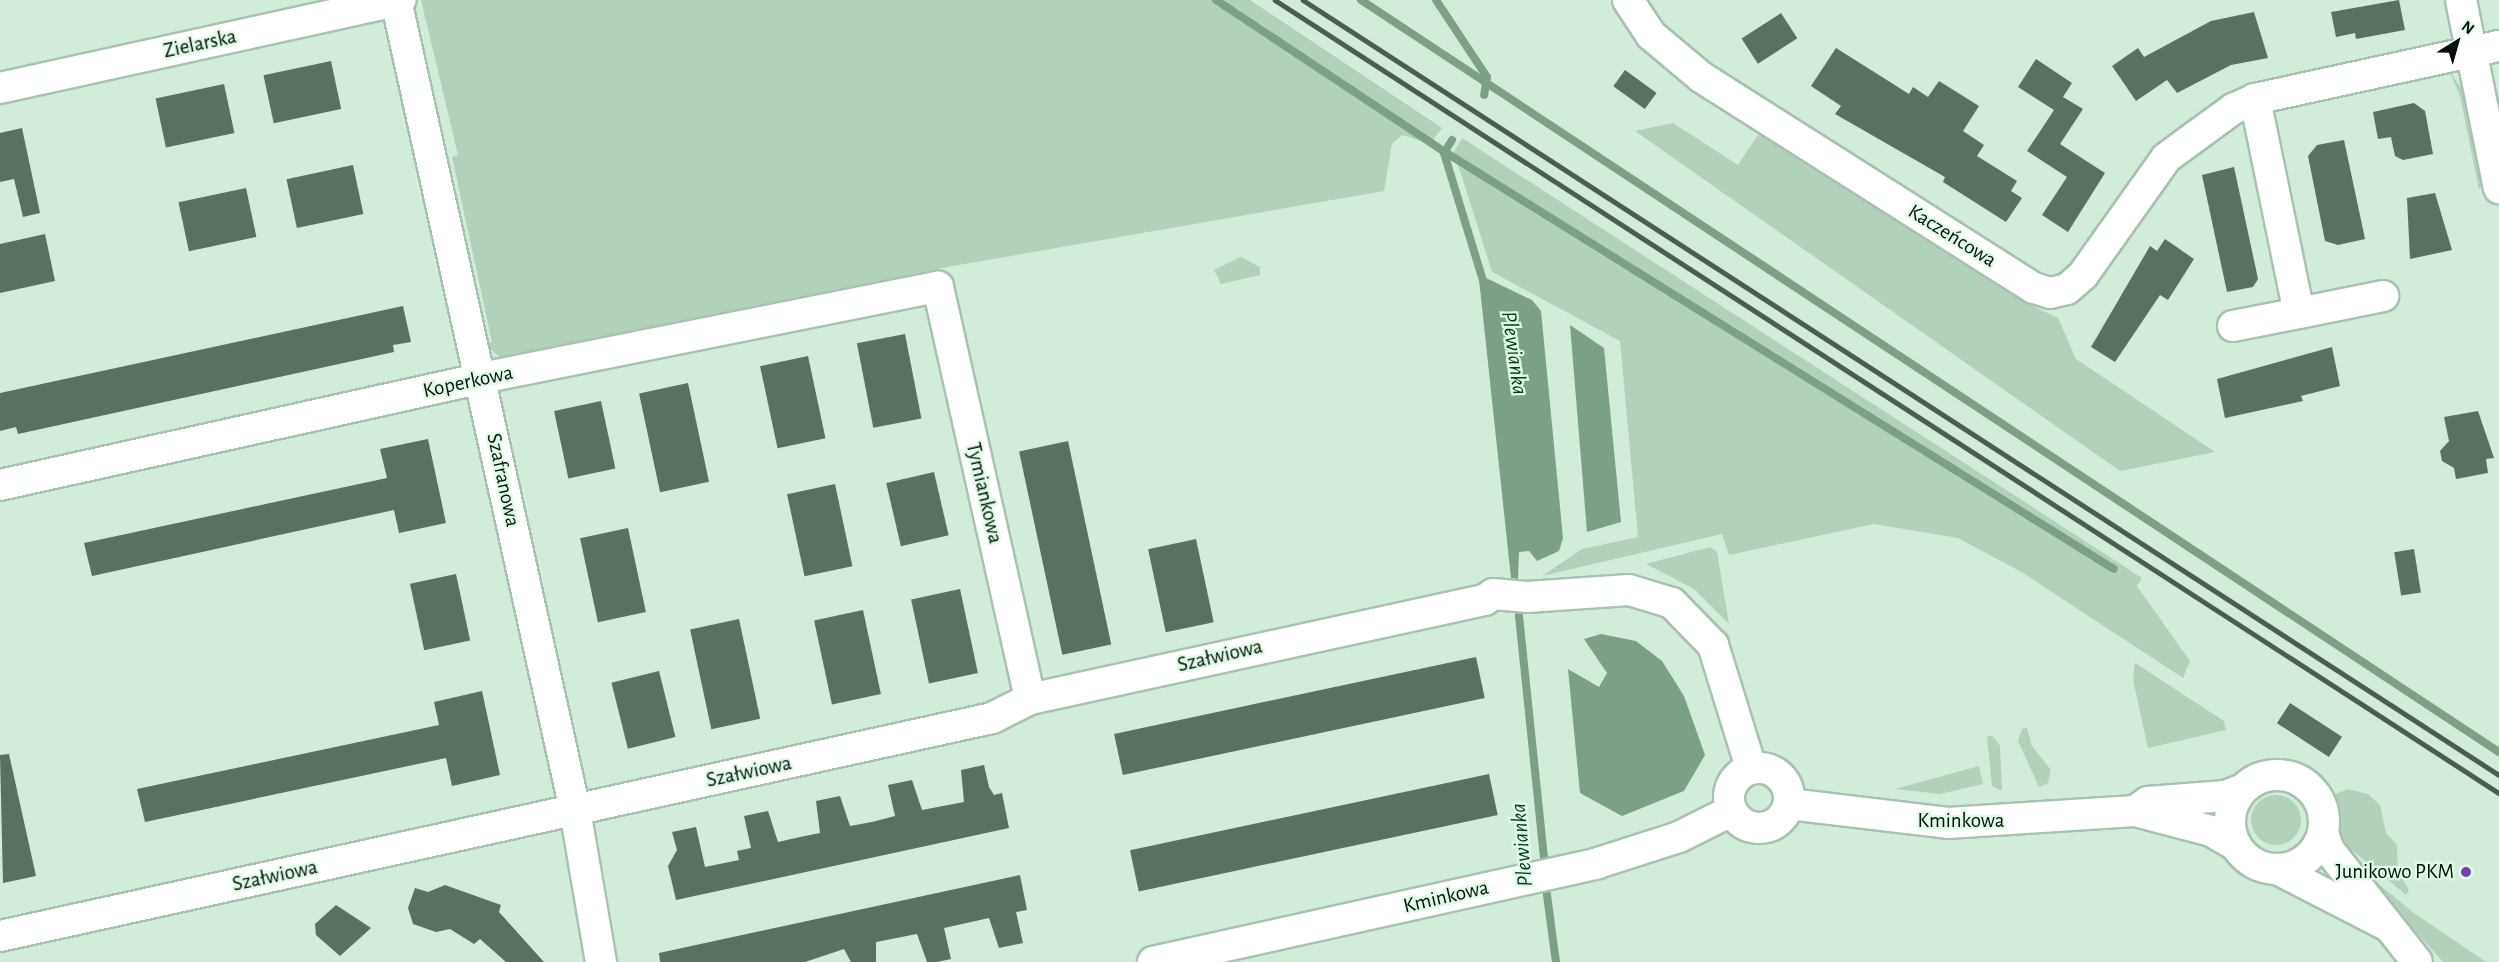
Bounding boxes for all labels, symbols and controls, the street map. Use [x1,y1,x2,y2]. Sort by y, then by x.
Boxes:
north arrow [2427,12,2487,72]
text: N [2459,18,2477,37]
street label: Zielarska [161,24,239,64]
street label: Kaczeńcowa [1903,199,2001,273]
water label: Plewianka [1495,310,1533,396]
street label: Koperkowa [421,360,515,404]
street label: Szafranowa [481,431,525,529]
street label: Tymiankowa [960,440,1008,546]
street label: Szałwiowa [1175,634,1265,678]
street label: Szałwiowa [704,751,794,793]
water label: Plewianka [1505,802,1539,888]
street label: Kminkowa [1918,808,2004,834]
street label: Szałwiowa [230,855,320,897]
place label: Junikowo PKM [2335,859,2454,885]
marker: Junikowo PKM [2459,865,2473,879]
street label: Kminkowa [1401,875,1491,919]

